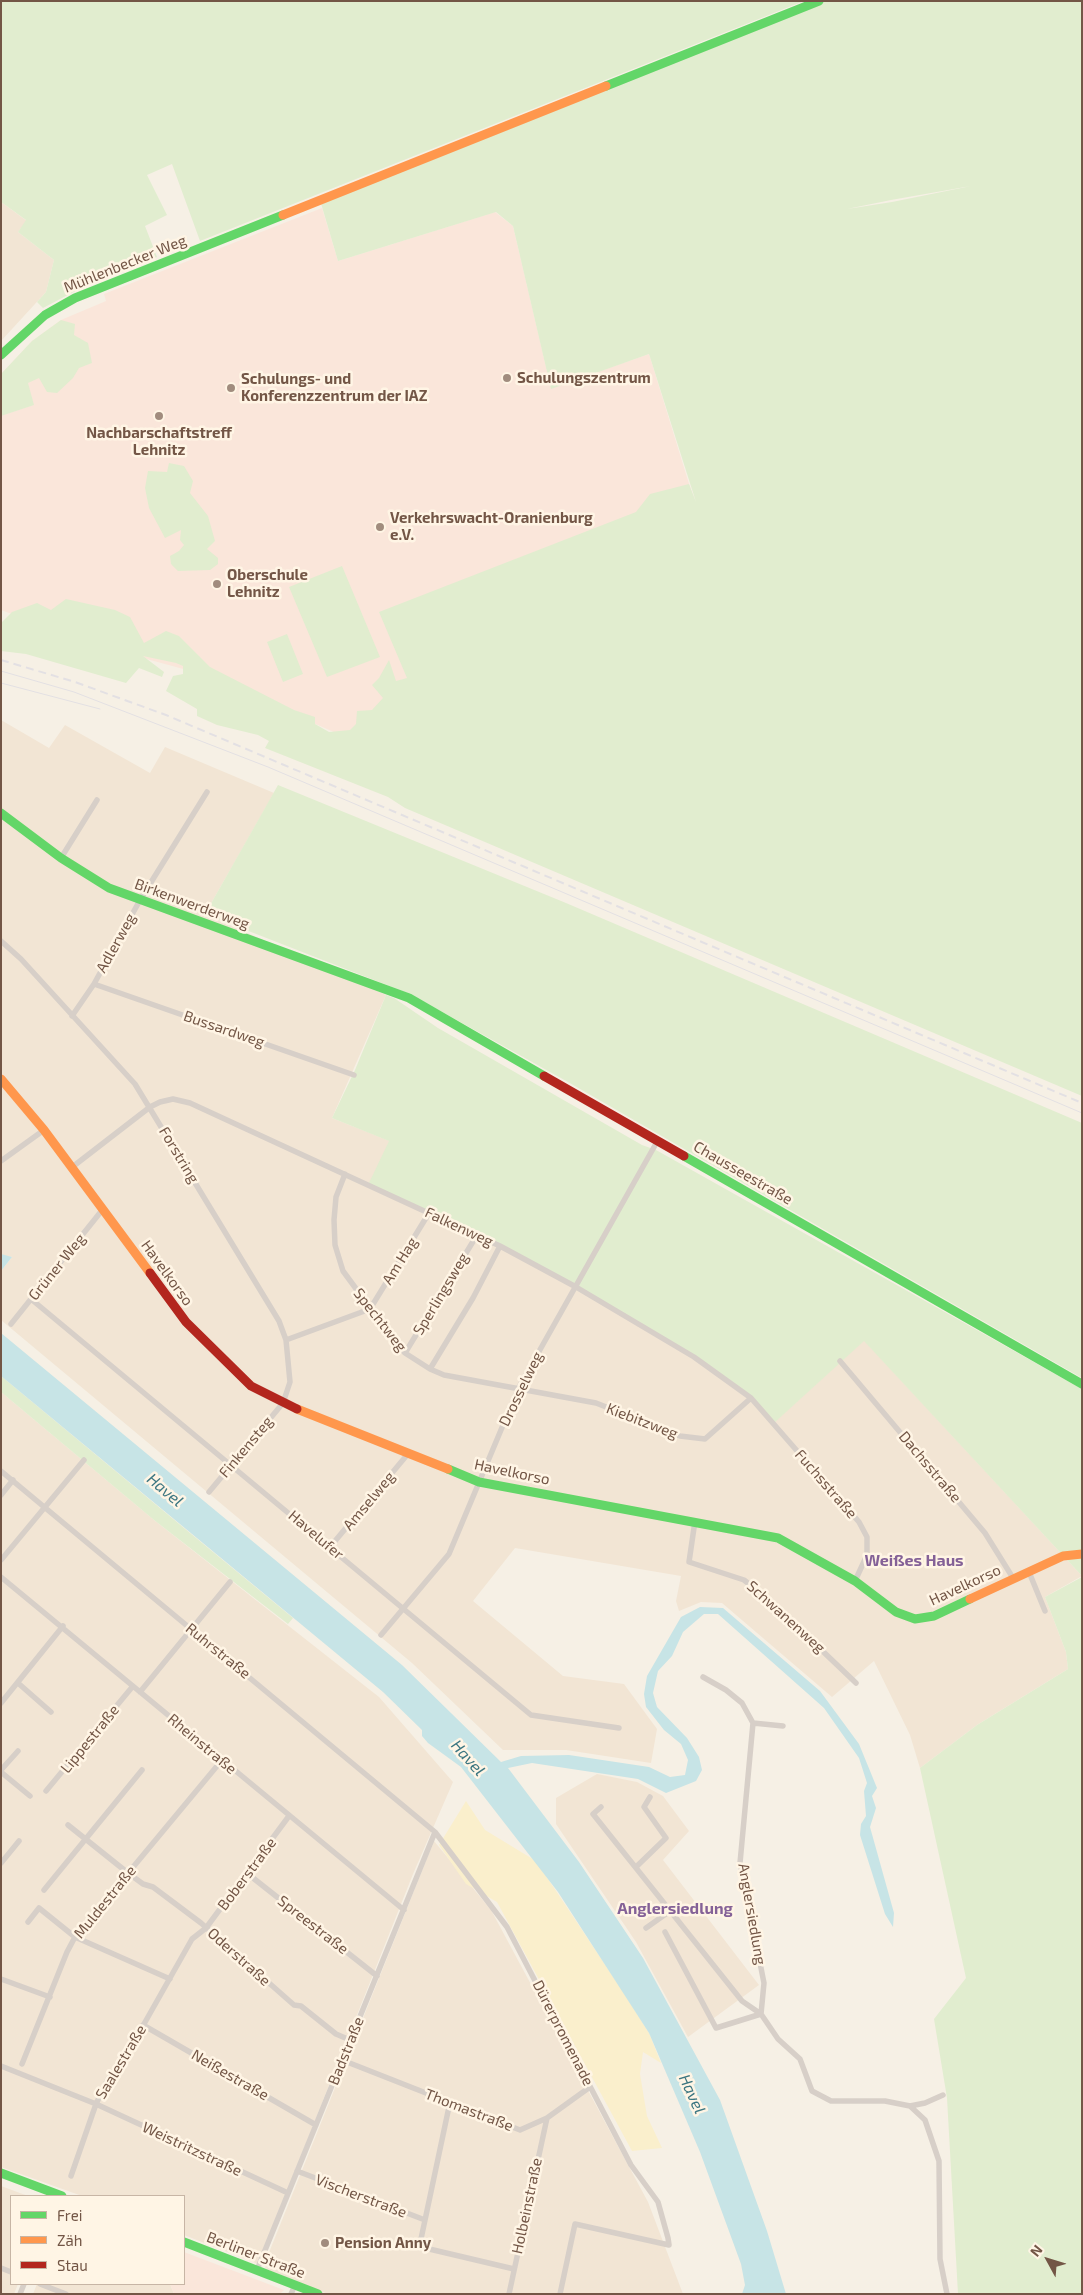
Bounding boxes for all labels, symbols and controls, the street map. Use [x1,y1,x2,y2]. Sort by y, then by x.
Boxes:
street label: Mühlenbecker Weg [61,231,189,297]
place label: Schulungszentrum [517,369,651,387]
place label: Schulungs- und Konferenzzentrum der IAZ [241,370,427,405]
marker: Schulungszentrum [501,372,513,384]
marker: Schulungs- und Konferenzzentrum der IAZ [225,382,237,394]
marker: Nachbarschaftstreff Lehnitz [153,410,165,422]
place label: Nachbarschaftstreff Lehnitz [86,424,232,459]
place label: Verkehrswacht-Oranienburg e.V. [390,509,593,544]
marker: Verkehrswacht-Oranienburg e.V. [374,521,386,533]
place label: Oberschule Lehnitz [227,566,308,601]
marker: Oberschule Lehnitz [211,578,223,590]
street label: Birkenwerderweg [132,875,252,933]
street label: Adlerweg [92,910,140,976]
street label: Bussardweg [181,1007,267,1051]
street label: Forstring [155,1124,203,1186]
street label: Chausseestraße [690,1137,796,1209]
street label: Falkenweg [422,1203,496,1251]
street label: Grüner Weg [25,1230,89,1304]
street label: Am Hag [378,1234,422,1288]
street label: Havelkorso [137,1237,197,1309]
street label: Sperlingsweg [409,1250,473,1338]
street label: Spechtweg [350,1285,410,1355]
street label: Drosselweg [495,1349,547,1429]
street label: Kiebitzweg [604,1399,680,1443]
street label: Finkensteg [215,1413,277,1481]
street label: Dachsstraße [895,1428,965,1506]
street label: Fuchsstraße [791,1446,861,1522]
street label: Havelkorso [473,1455,551,1489]
street label: Amselweg [339,1468,399,1534]
water label: Havel [143,1469,187,1511]
street label: Havelufer [285,1507,347,1563]
district label: Weißes Haus [864,1551,964,1571]
street label: Havelkorso [926,1561,1004,1609]
street label: Schwanenweg [743,1577,829,1657]
street label: Ruhrstraße [182,1619,254,1683]
street label: Lippestraße [57,1701,123,1777]
street label: Rheinstraße [164,1710,240,1778]
water label: Havel [447,1736,489,1780]
street label: Boberstraße [214,1834,280,1914]
street label: Muldestraße [70,1862,140,1942]
street label: Anglersiedlung [734,1862,770,1966]
street label: Spreestraße [274,1892,352,1958]
district label: Anglersiedlung [617,1899,733,1919]
street label: Oderstraße [204,1924,274,1990]
street label: Dürerpromenade [529,1977,597,2089]
street label: Badstraße [324,2014,368,2088]
street label: Saalestraße [92,2022,150,2102]
street label: Neißestraße [188,2046,272,2104]
water label: Havel [675,2071,709,2117]
street label: Thomastraße [422,2085,516,2135]
street label: Weistritzstraße [139,2118,245,2180]
street label: Holbeinstraße [508,2156,546,2256]
street label: Vischerstraße [313,2170,409,2222]
legend [10,2195,185,2285]
text: Frei [57,2206,82,2224]
street label: Berliner Straße [204,2228,308,2282]
text: Zäh [57,2231,82,2249]
place label: Pension Anny [335,2234,431,2252]
north arrow [1023,2235,1073,2285]
marker: Pension Anny [319,2237,331,2249]
text: N [1026,2241,1046,2260]
text: Stau [57,2256,88,2274]

